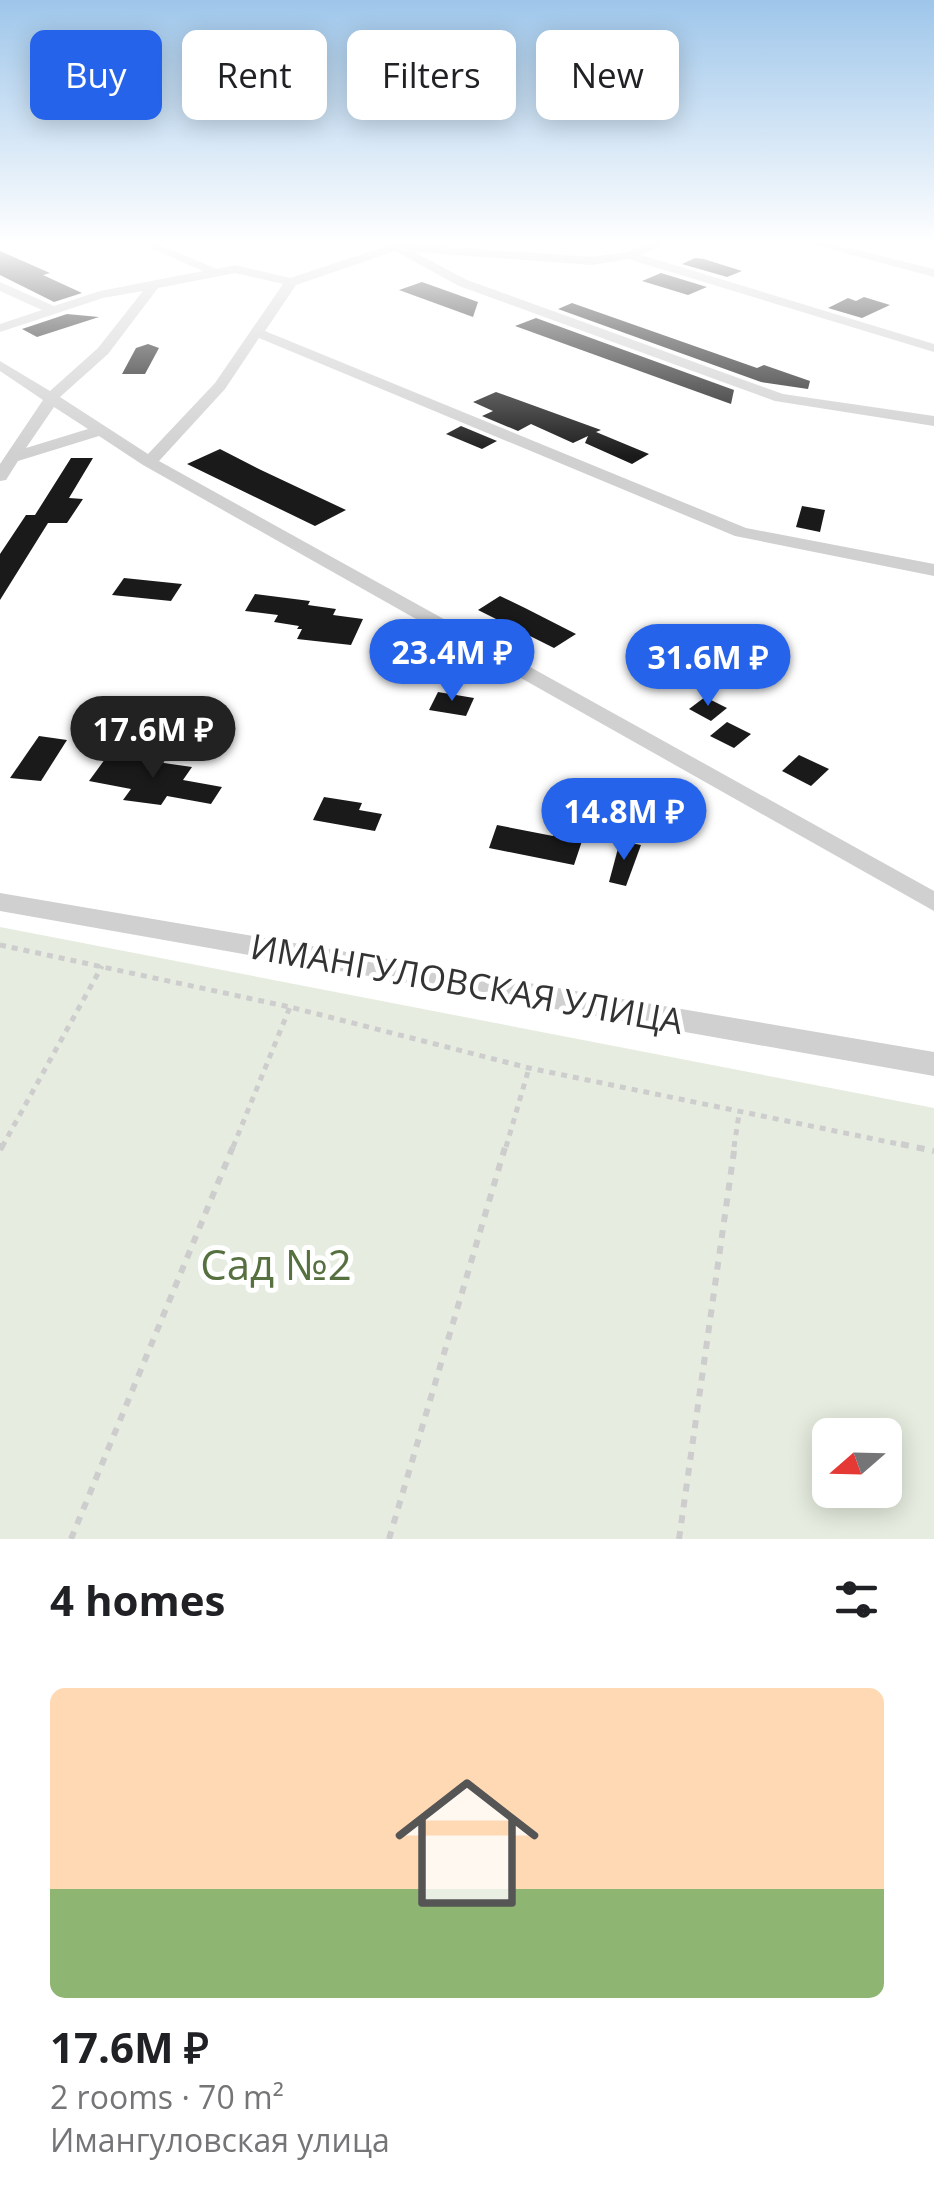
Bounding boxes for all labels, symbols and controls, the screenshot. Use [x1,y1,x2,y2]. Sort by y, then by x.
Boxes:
chip: Buy [30,30,162,120]
chip: Rent [182,30,327,120]
chip: Filters [347,30,516,120]
chip: New [536,30,679,120]
pin: 23.4M ₽ [360,619,544,704]
pin: 31.6M ₽ [616,624,800,709]
text: 23.4M ₽ [391,630,513,673]
text: 31.6M ₽ [647,635,769,678]
pin: 17.6M ₽ [61,696,245,781]
text: 17.6M ₽ [92,707,214,750]
pin: 14.8M ₽ [532,778,716,863]
text: 14.8M ₽ [563,789,685,832]
street label: ИМАНГУЛОВСКАЯ УЛИЦА [247,922,687,1044]
park label: Сад №2 [200,1235,352,1292]
north arrow [812,1418,902,1508]
map controls [812,1418,902,1508]
text: 4 homes [50,1571,225,1628]
icon: filters [829,1572,884,1627]
icon: home [377,1753,557,1933]
text: 17.6M ₽ [50,2018,209,2075]
text: 2 rooms · 70 m² [50,2075,284,2118]
text: Имангуловская улица [50,2118,390,2161]

